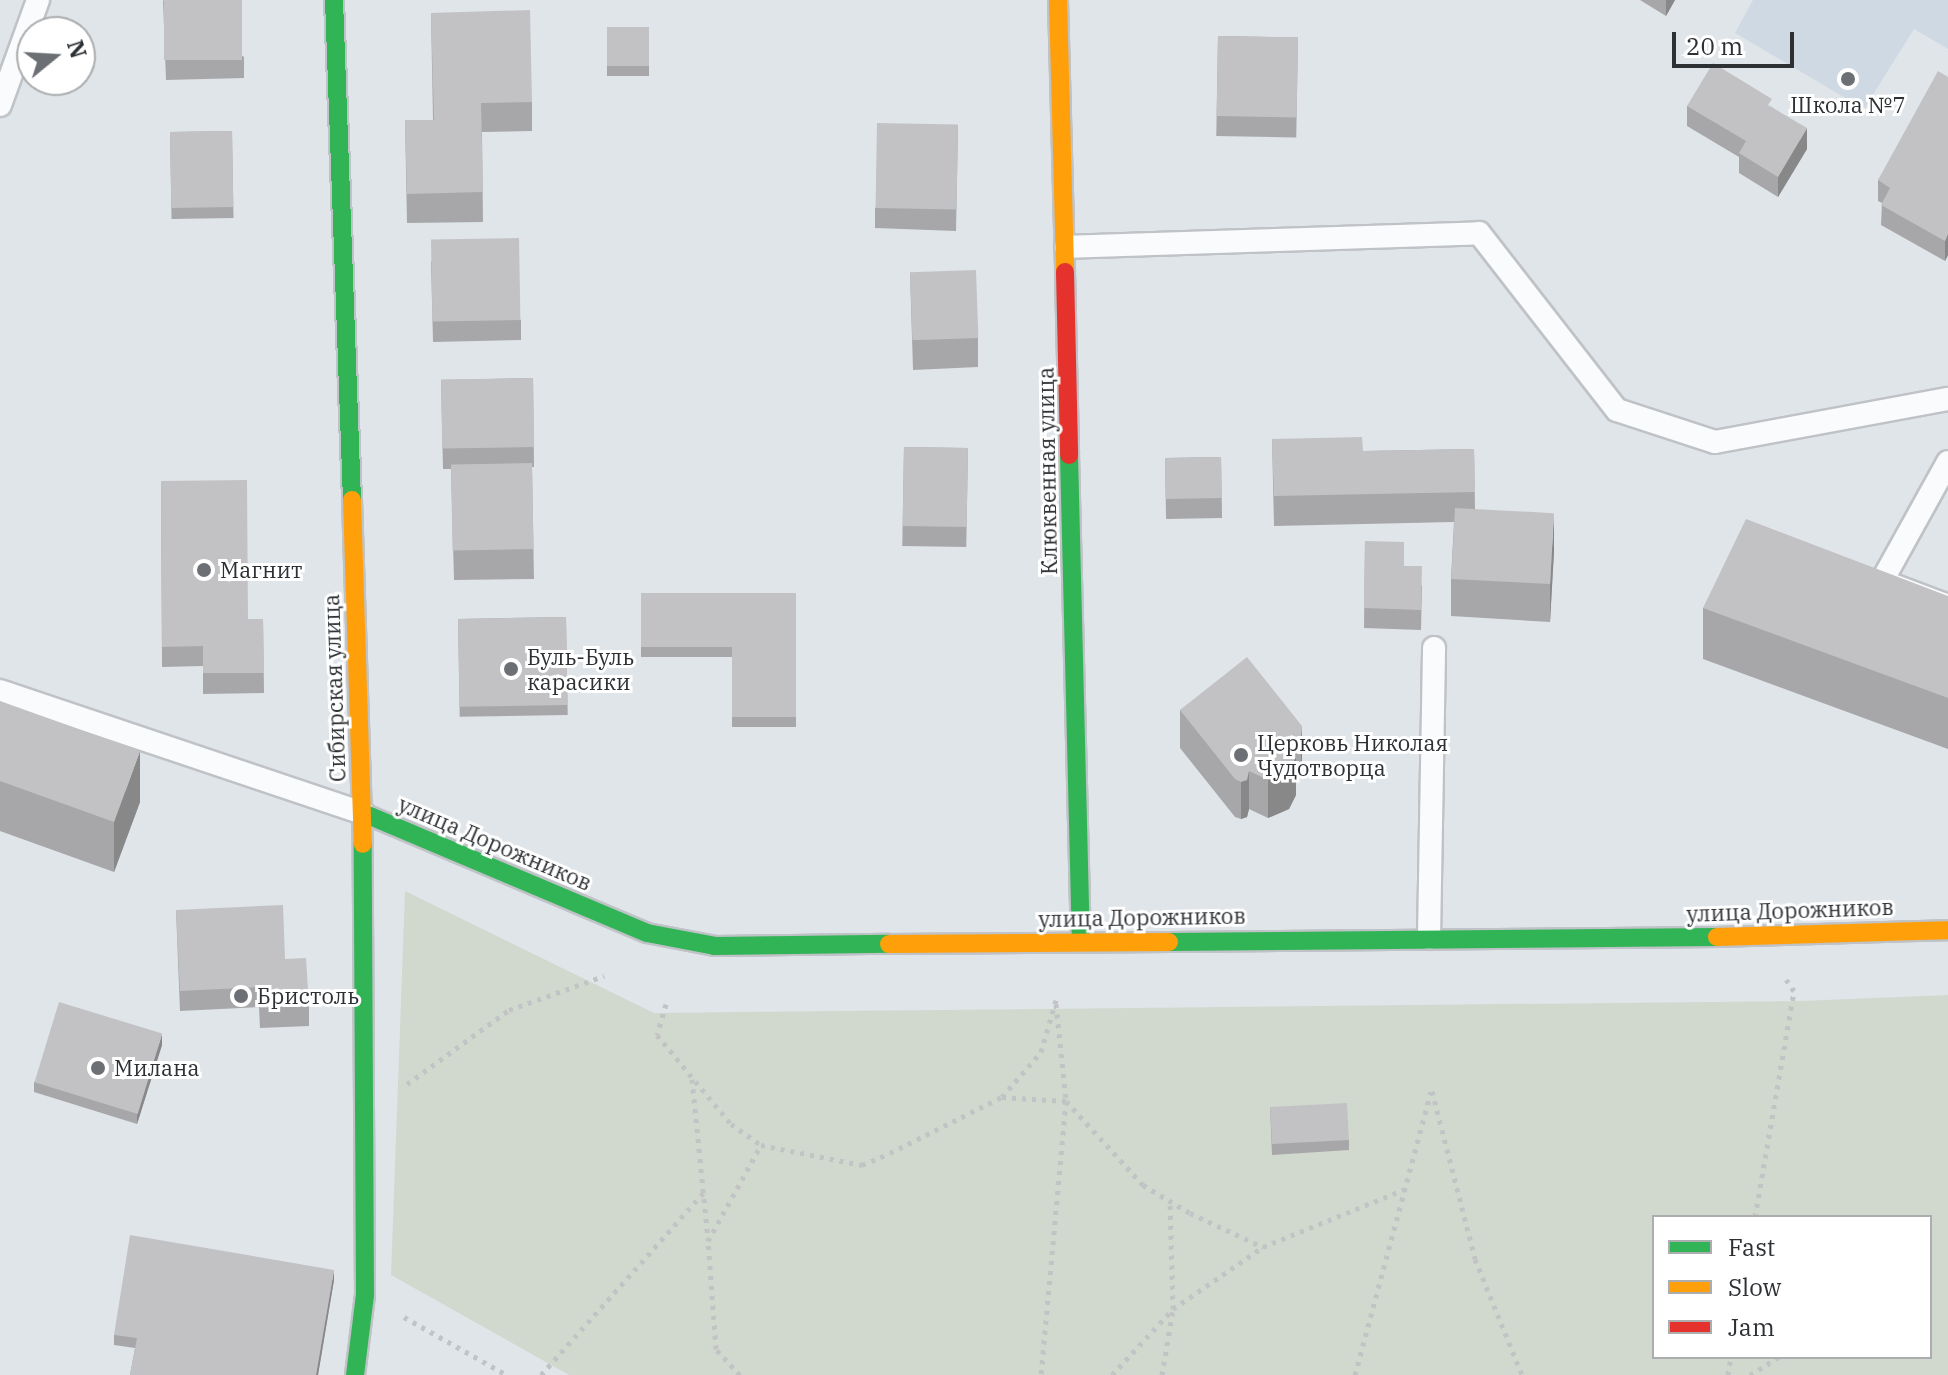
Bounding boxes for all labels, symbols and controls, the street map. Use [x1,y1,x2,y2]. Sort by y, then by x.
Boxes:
north arrow [16,16,96,96]
scale bar [1676,16,1798,66]
text: 20 m [1686,30,1743,62]
text: N [61,36,94,62]
marker: Школа №7 [1839,70,1857,88]
place label: Школа №7 [1790,92,1906,118]
street label: Клюквенная улица [1032,367,1062,575]
place label: Магнит [220,557,302,583]
marker: Магнит [195,561,213,579]
street label: Сибирская улица [318,594,350,782]
place label: Буль-Буль карасики [527,643,634,694]
marker: Буль-Буль карасики [502,660,520,678]
place label: Церковь Николая Чудотворца [1257,729,1448,780]
marker: Церковь Николая Чудотворца [1232,746,1250,764]
street label: улица Дорожников [394,790,596,896]
street label: улица Дорожников [1686,893,1894,927]
street label: улица Дорожников [1038,902,1246,932]
place label: Бристоль [257,983,359,1009]
marker: Бристоль [232,987,250,1005]
place label: Милана [114,1055,200,1081]
marker: Милана [89,1059,107,1077]
legend [1652,1215,1932,1359]
text: Fast [1728,1231,1775,1263]
text: Slow [1728,1271,1781,1303]
text: Jam [1728,1311,1775,1343]

